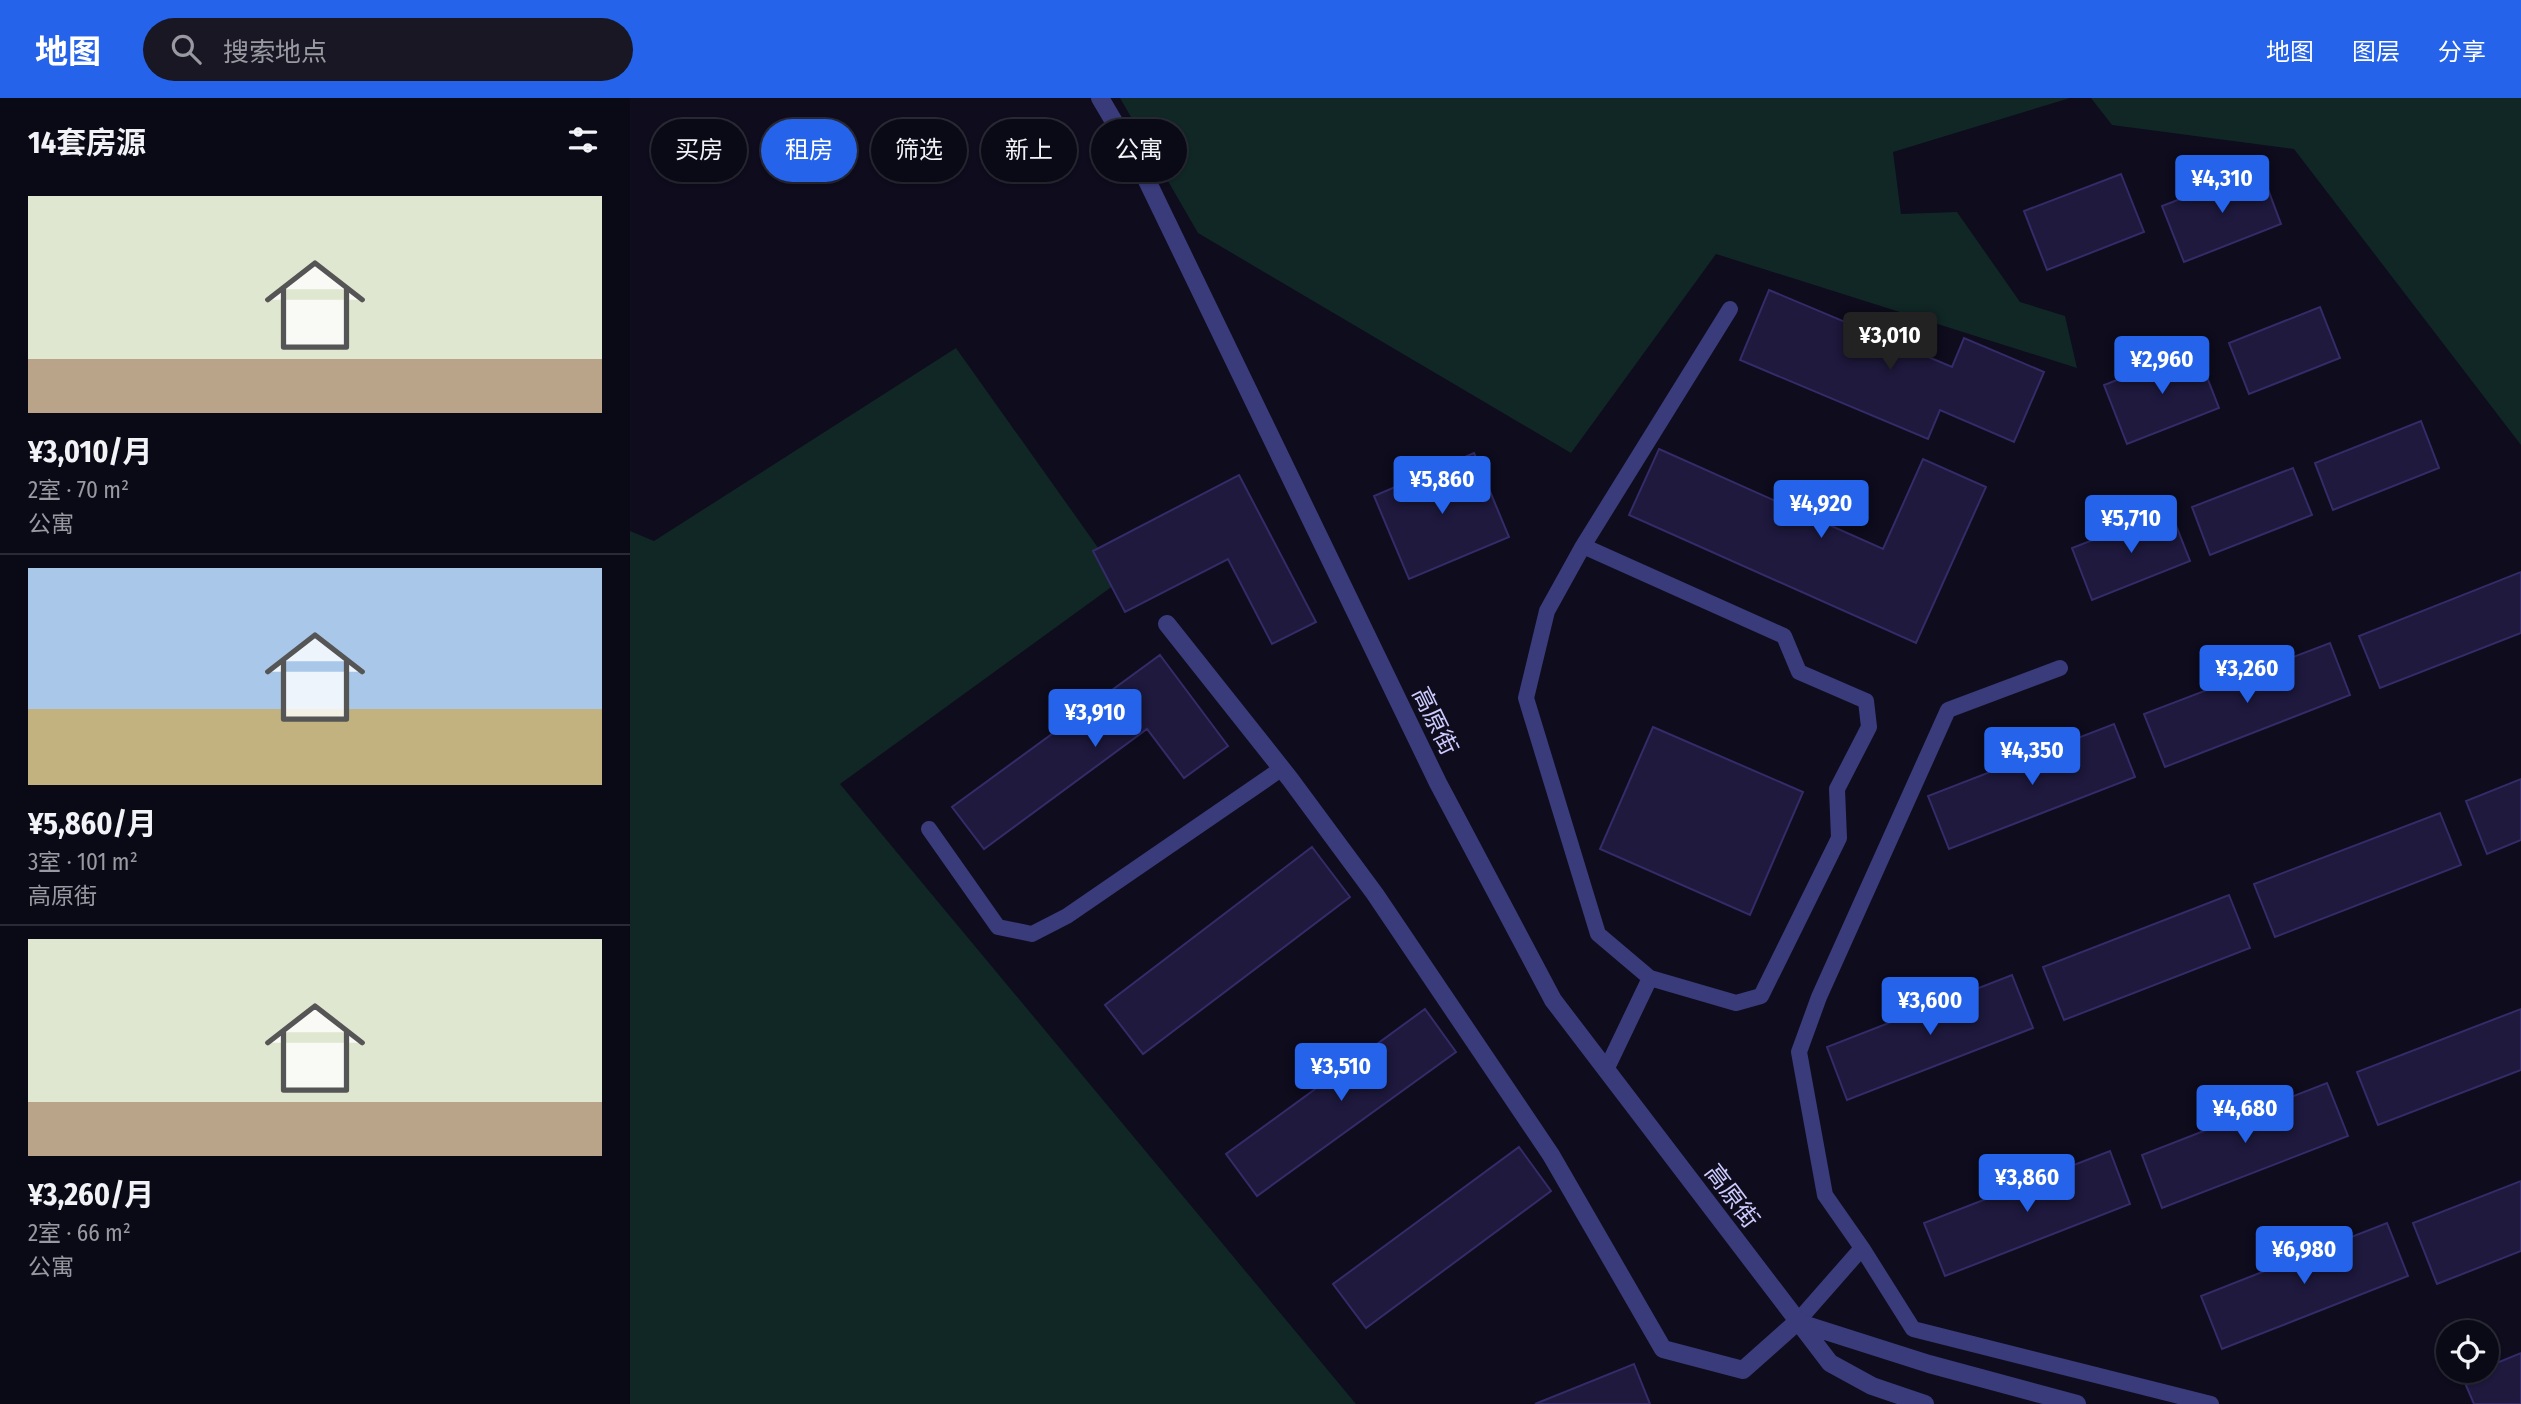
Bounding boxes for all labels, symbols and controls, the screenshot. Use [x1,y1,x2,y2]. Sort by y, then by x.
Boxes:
search box [143,18,633,81]
icon: search [167,30,205,68]
text: 地图 [35,32,101,72]
text: 搜索地点 [223,37,327,68]
text: 地图 [2266,38,2314,66]
text: 图层 [2352,38,2400,66]
text: 分享 [2438,38,2486,66]
chip: 买房 [651,119,747,182]
chip: 租房 [761,119,857,182]
chip: 筛选 [871,119,967,182]
chip: 新上 [981,119,1077,182]
chip: 公寓 [1091,119,1187,182]
icon: filters [564,121,602,159]
text: 14套房源 [28,125,146,161]
pin: ¥4,310 [2165,156,2279,215]
text: ¥4,310 [2191,164,2253,192]
icon: home [252,242,378,368]
pin: ¥3,010 [1833,313,1947,372]
text: ¥3,010 [1859,321,1921,349]
pin: ¥2,960 [2105,336,2219,396]
text: ¥2,960 [2130,345,2194,373]
text: ¥3,010/月 [28,434,153,470]
pin: ¥5,860 [1385,456,1499,516]
text: ¥5,860 [1410,465,1474,493]
text: 2室 · 70 m² [28,476,129,504]
pin: ¥4,920 [1764,480,1878,540]
text: ¥4,920 [1790,489,1852,517]
pin: ¥5,710 [2074,496,2188,555]
text: ¥5,710 [2101,504,2161,532]
text: 公寓 [28,510,74,538]
icon: home [252,614,378,740]
pin: ¥3,260 [2190,646,2304,705]
text: ¥3,260 [2216,654,2278,682]
street label: 高原街 [1407,683,1463,759]
pin: ¥3,910 [1038,690,1152,749]
text: ¥3,910 [1064,698,1126,726]
pin: ¥4,350 [1975,728,2089,787]
text: ¥4,350 [2000,736,2064,764]
text: ¥5,860/月 [28,806,157,842]
text: 3室 · 101 m² [28,848,138,876]
text: 高原街 [28,882,97,910]
pin: ¥3,600 [1873,978,1987,1037]
icon: home [252,985,378,1111]
text: ¥3,600 [1898,986,1962,1014]
pin: ¥3,510 [1284,1044,1398,1103]
text: ¥3,510 [1311,1052,1371,1080]
pin: ¥4,680 [2188,1086,2302,1145]
text: ¥4,680 [2213,1094,2277,1122]
pin: ¥3,860 [1970,1154,2084,1214]
street label: 高原街 [1699,1159,1765,1233]
text: ¥3,860 [1995,1163,2059,1191]
text: ¥3,260/月 [28,1177,154,1213]
text: 2室 · 66 m² [28,1219,131,1247]
pin: ¥6,980 [2247,1226,2361,1286]
text: ¥6,980 [2272,1235,2336,1263]
text: 公寓 [28,1253,74,1281]
map controls [2436,1320,2499,1383]
button: locate [2436,1320,2499,1383]

